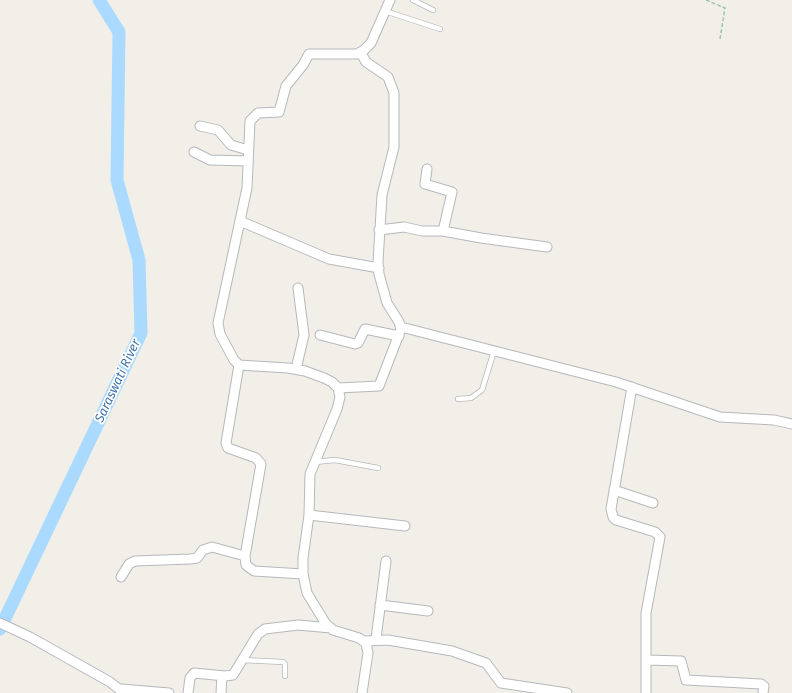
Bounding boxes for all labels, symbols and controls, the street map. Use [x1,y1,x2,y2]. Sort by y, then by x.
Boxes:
water label: Saraswati River [92,337,144,425]

